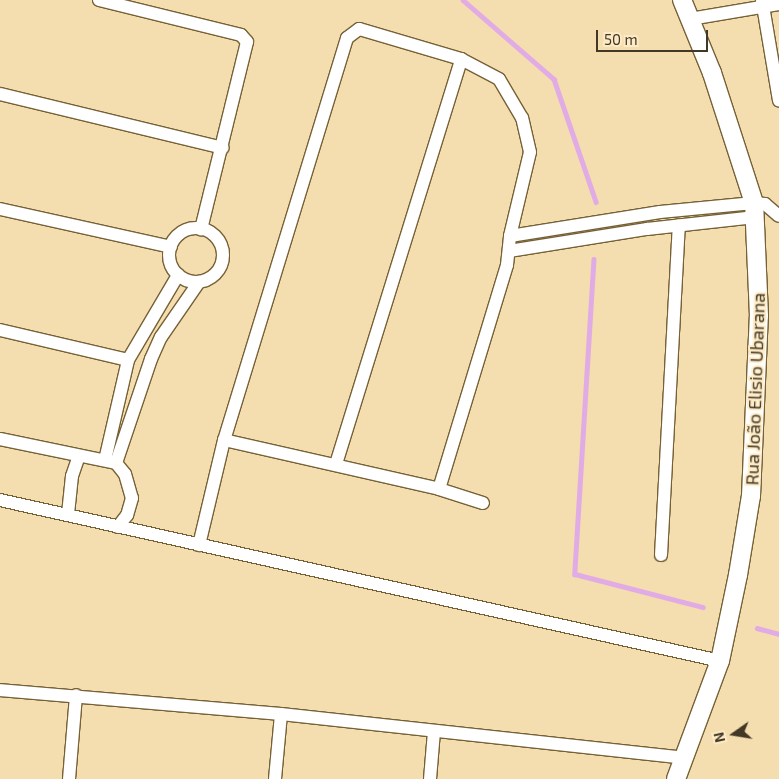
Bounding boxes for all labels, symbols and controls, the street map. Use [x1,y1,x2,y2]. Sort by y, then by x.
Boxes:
scale bar [599,20,712,52]
text: 50 m [604,30,638,48]
street label: Rua João Elisio Ubarana [741,292,769,486]
north arrow [709,709,759,759]
text: N [709,731,728,744]

